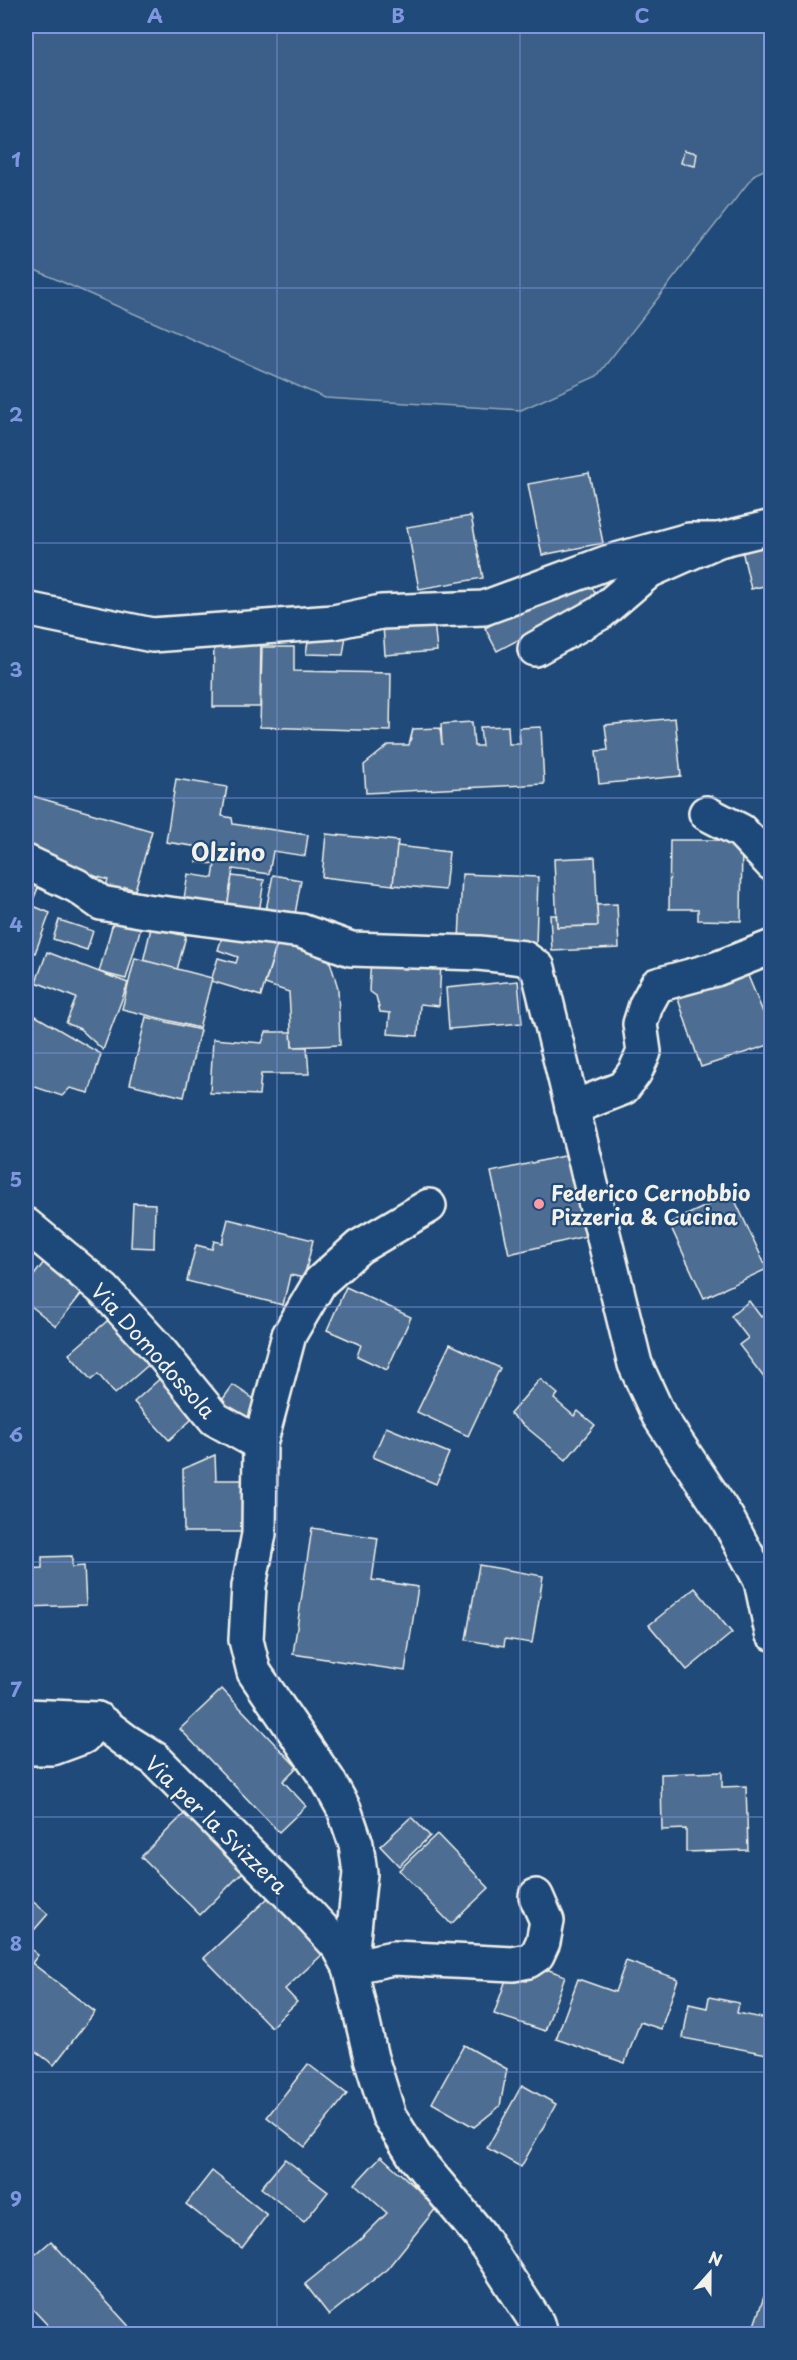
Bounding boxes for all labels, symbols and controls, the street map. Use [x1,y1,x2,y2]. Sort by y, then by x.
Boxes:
text: A [147,0,163,30]
text: B [391,0,405,30]
text: C [634,0,650,30]
text: 1 [11,144,21,174]
text: 2 [9,399,23,429]
text: 3 [9,654,23,684]
district label: Olzino [191,833,265,869]
text: 4 [9,909,23,939]
text: 5 [10,1164,22,1194]
place label: Federico Cernobbio Pizzeria & Cucina [551,1176,750,1232]
marker: Federico Cernobbio Pizzeria & Cucina [532,1197,546,1211]
street label: Via Domodossola [84,1275,224,1425]
text: 6 [9,1419,23,1449]
text: 7 [10,1674,22,1704]
street label: Via per la Svizzera [138,1747,296,1901]
text: 8 [10,1928,22,1958]
text: 9 [10,2183,22,2213]
north arrow [680,2243,740,2303]
text: N [706,2245,726,2272]

